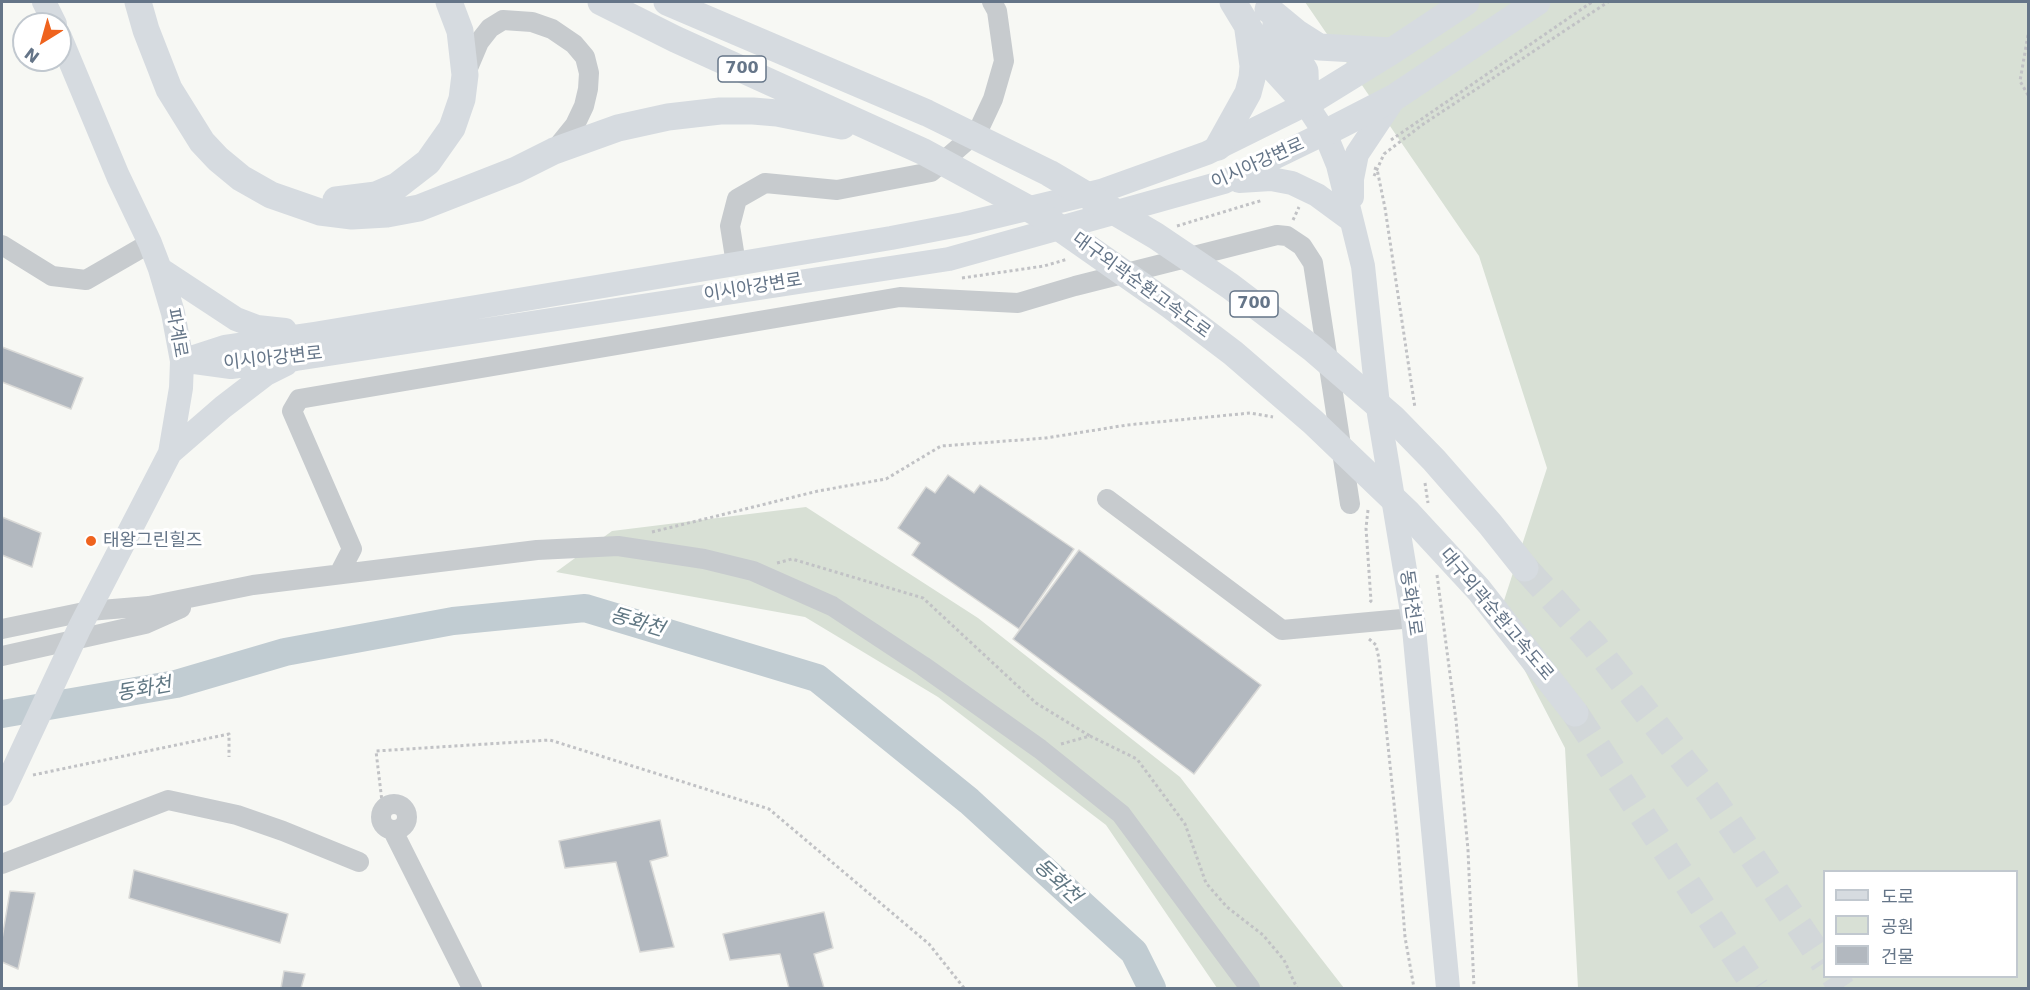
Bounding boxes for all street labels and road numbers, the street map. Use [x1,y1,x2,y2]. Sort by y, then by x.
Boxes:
road number: 700 [718,56,766,82]
street label: 이시아강변로 [1208,134,1308,194]
street label: 대구외곽순환고속도로 [1068,229,1214,343]
street label: 이시아강변로 [702,270,804,306]
road number: 700 [1230,291,1278,317]
street label: 파계로 [161,307,191,359]
street label: 이시아강변로 [222,343,324,375]
street label: 대구외곽순환고속도로 [1435,545,1557,685]
street label: 동화천로 [1395,569,1425,637]

